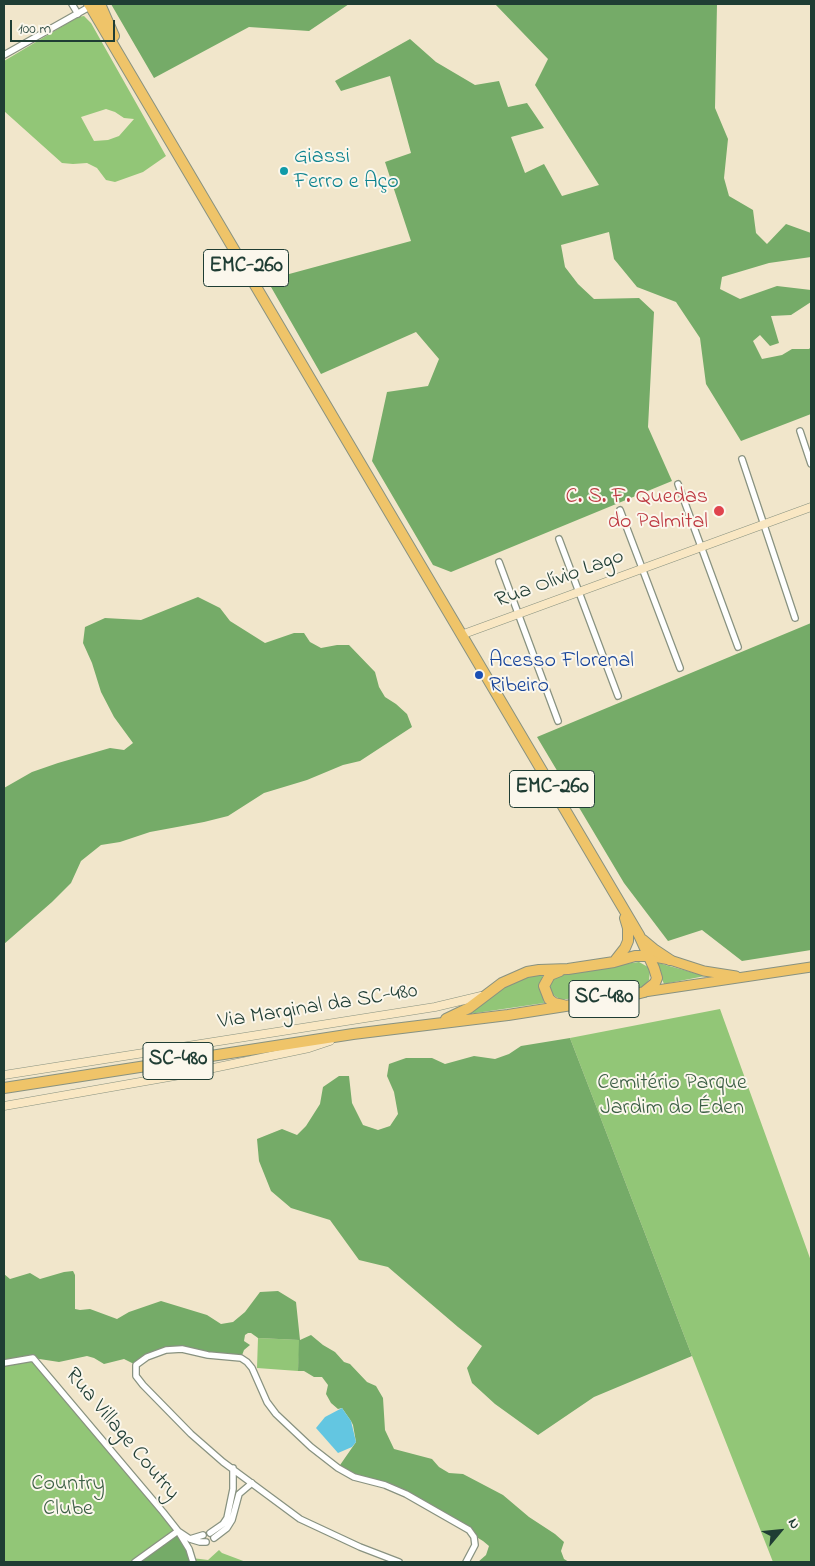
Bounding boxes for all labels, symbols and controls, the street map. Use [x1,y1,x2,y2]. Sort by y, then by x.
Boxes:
scale bar [12,10,118,42]
text: 100 m [18,18,51,40]
place label: Giassi Ferro e Aço [294,145,399,196]
marker: Giassi Ferro e Aço [278,165,290,177]
road number: EMC-260 [204,250,288,286]
place label: C. S. F. Quedas do Palmital [566,485,708,536]
marker: C. S. F. Quedas do Palmital [712,504,726,518]
street label: Rua Olívio Lago [492,545,628,615]
place label: Acesso Florenal Ribeiro [489,649,634,700]
marker: Acesso Florenal Ribeiro [473,669,485,681]
road number: EMC-260 [510,771,594,808]
street label: Via Marginal da SC-480 [216,979,420,1037]
road number: SC-480 [569,981,639,1018]
road number: SC-480 [143,1042,213,1080]
park label: Cemitério Parque Jardim do Éden [597,1071,747,1122]
street label: Rua Village Coutry [58,1364,184,1506]
park label: Country Clube [31,1472,105,1524]
north arrow [755,1506,805,1556]
text: N [782,1515,805,1533]

